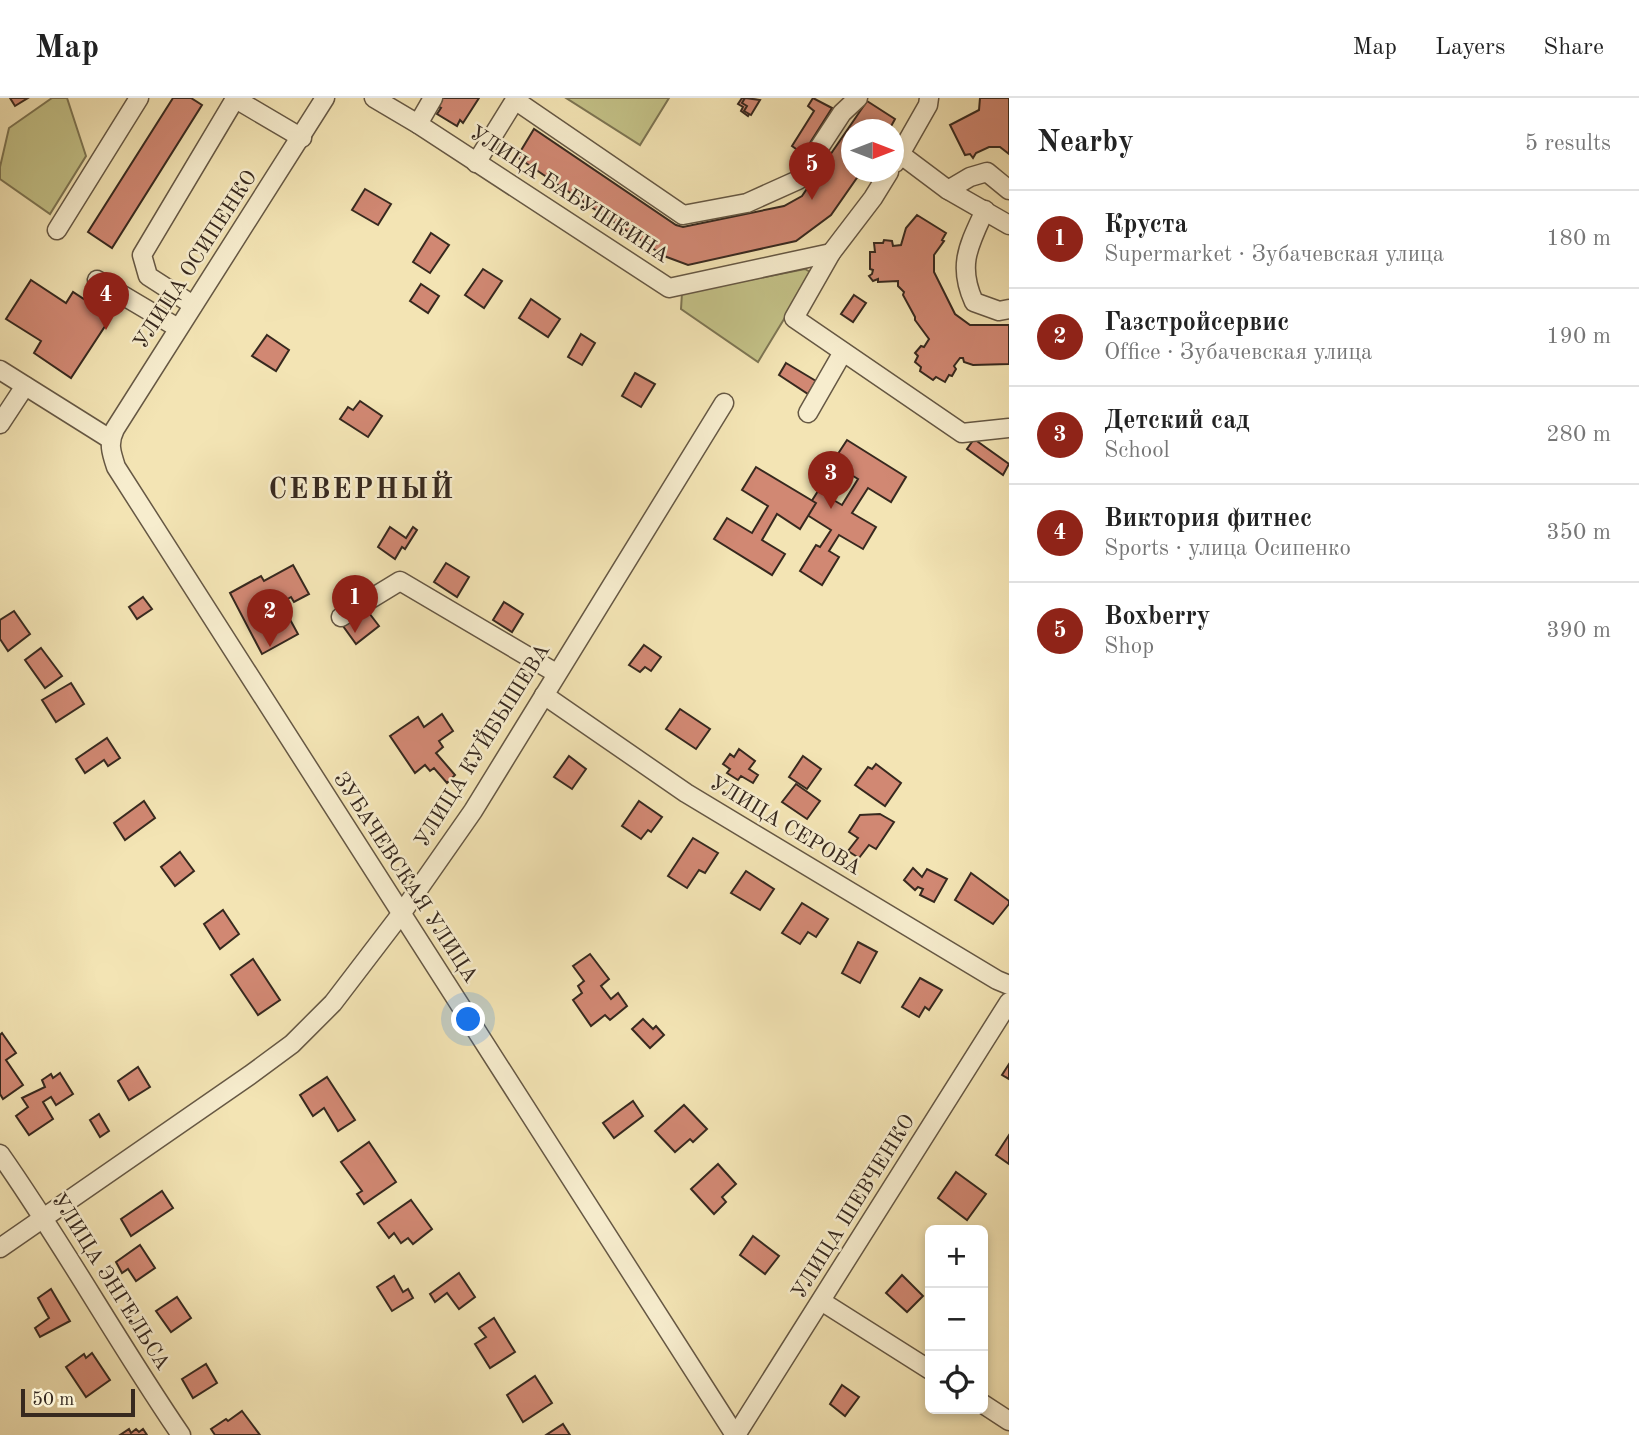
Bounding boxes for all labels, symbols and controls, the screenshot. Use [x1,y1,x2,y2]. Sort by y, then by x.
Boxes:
text: Map [35,32,99,65]
text: Map [1353,36,1397,60]
text: Layers [1435,36,1505,60]
text: Share [1543,36,1604,60]
north arrow [841,119,904,182]
street label: УЛИЦА БАБУШКИНА [465,123,673,267]
text: Nearby [1037,128,1134,158]
text: 5 results [1525,132,1611,155]
pin: 5 [789,142,835,200]
street label: УЛИЦА ОСИПЕНКО [131,167,261,353]
text: Круста [1104,212,1188,238]
text: 1 [1053,227,1067,250]
text: 180 m [1546,227,1611,250]
text: Supermarket · Зубачевская улица [1104,243,1444,266]
pin: 4 [83,272,129,330]
text: Газстройсервис [1104,310,1289,336]
text: 2 [1053,325,1067,348]
text: 190 m [1546,325,1611,348]
text: Office · Зубачевская улица [1104,341,1372,364]
text: Детский сад [1104,408,1250,434]
text: 3 [1053,423,1067,446]
text: 280 m [1546,423,1611,446]
text: School [1104,439,1170,462]
pin: 3 [808,451,854,509]
district label: СЕВЕРНЫЙ [269,470,455,505]
text: Виктория фитнес [1104,506,1312,532]
text: 4 [1053,521,1067,544]
text: 350 m [1546,521,1611,544]
text: Sports · улица Осипенко [1104,537,1351,560]
pin: 1 [332,575,378,633]
pin: 2 [247,589,293,647]
text: Boxberry [1104,604,1210,630]
text: 5 [1053,619,1067,642]
text: 390 m [1546,619,1611,642]
text: Shop [1104,635,1154,658]
street label: УЛИЦА КУЙБЫШЕВА [407,638,554,851]
street label: ЗУБАЧЕВСКАЯ УЛИЦА [329,769,481,987]
street label: УЛИЦА СЕРОВА [706,772,864,880]
your location [451,1002,485,1036]
street label: УЛИЦА ШЕВЧЕНКО [789,1111,919,1303]
street label: УЛИЦА ЭНГЕЛЬСА [47,1190,173,1374]
map controls [925,1225,988,1414]
button: + [925,1225,988,1288]
button: − [925,1288,988,1351]
button: locate [925,1351,988,1414]
scale bar [21,1386,135,1418]
text: 50 m [32,1391,74,1410]

